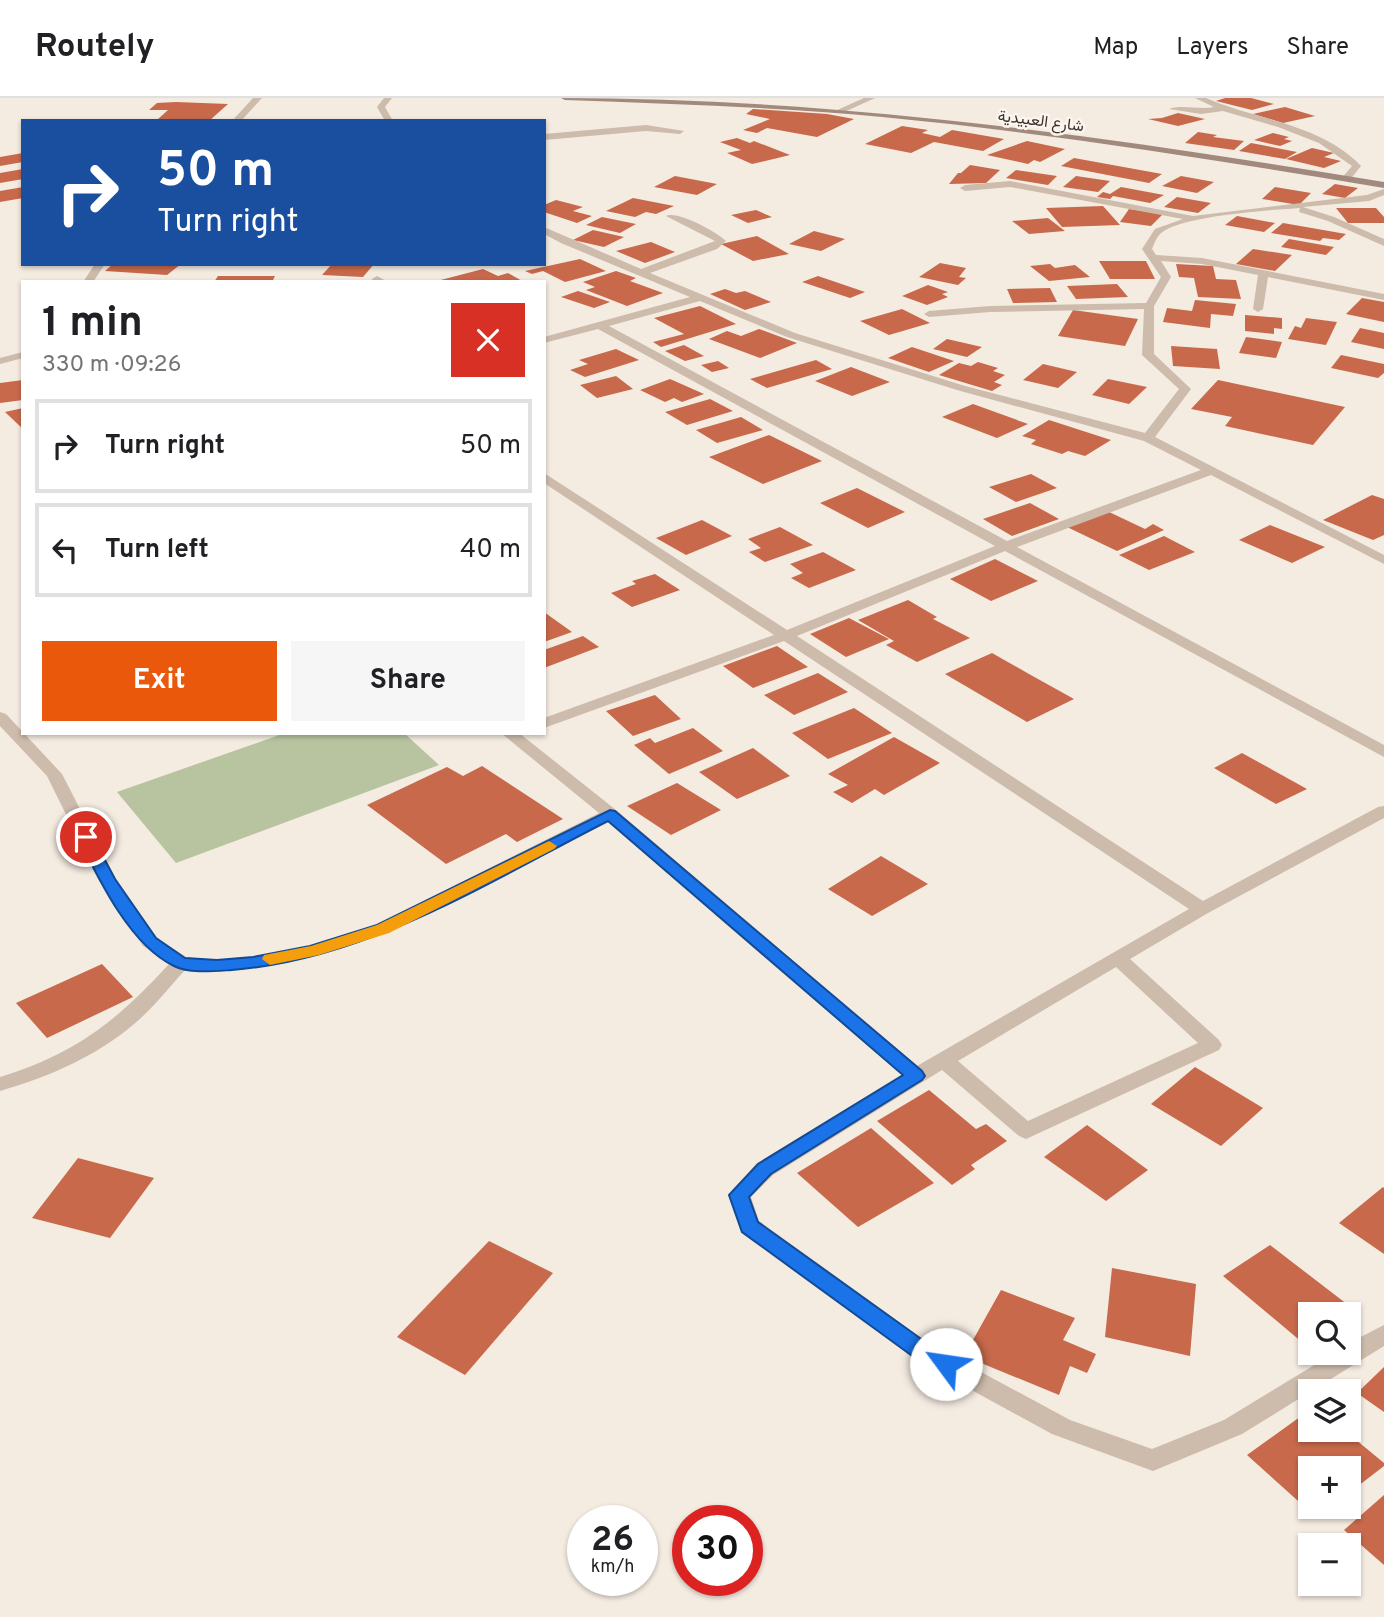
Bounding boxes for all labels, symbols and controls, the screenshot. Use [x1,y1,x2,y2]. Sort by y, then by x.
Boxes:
text: Routely [35,27,154,69]
text: Map [1093,33,1138,63]
text: Layers [1176,33,1248,63]
text: Share [1286,33,1349,63]
street label: شارع العبيدية [997,107,1085,137]
text: 50 m [157,142,274,204]
icon: right [42,147,133,238]
text: Turn right [157,203,299,243]
text: 1 min [42,298,143,351]
button: close [451,303,525,377]
text: 330 m · 09:26 [42,351,181,380]
icon: right [46,427,84,465]
text: Turn right [105,430,225,463]
text: 50 m [460,430,521,463]
icon: left [46,531,84,569]
text: Turn left [105,534,209,567]
text: 40 m [460,534,521,567]
button: Exit [42,641,277,721]
button: Share [291,641,525,721]
pin [56,807,116,867]
icon: arrive [67,818,105,856]
map controls [1298,1302,1361,1596]
button: search [1298,1302,1361,1365]
position arrow [909,1327,983,1401]
button: layers [1298,1379,1361,1442]
button: + [1298,1456,1361,1519]
speed limit sign: 30 [672,1505,763,1596]
text: 26 [591,1519,634,1563]
button: − [1298,1533,1361,1596]
text: km/h [591,1556,634,1579]

